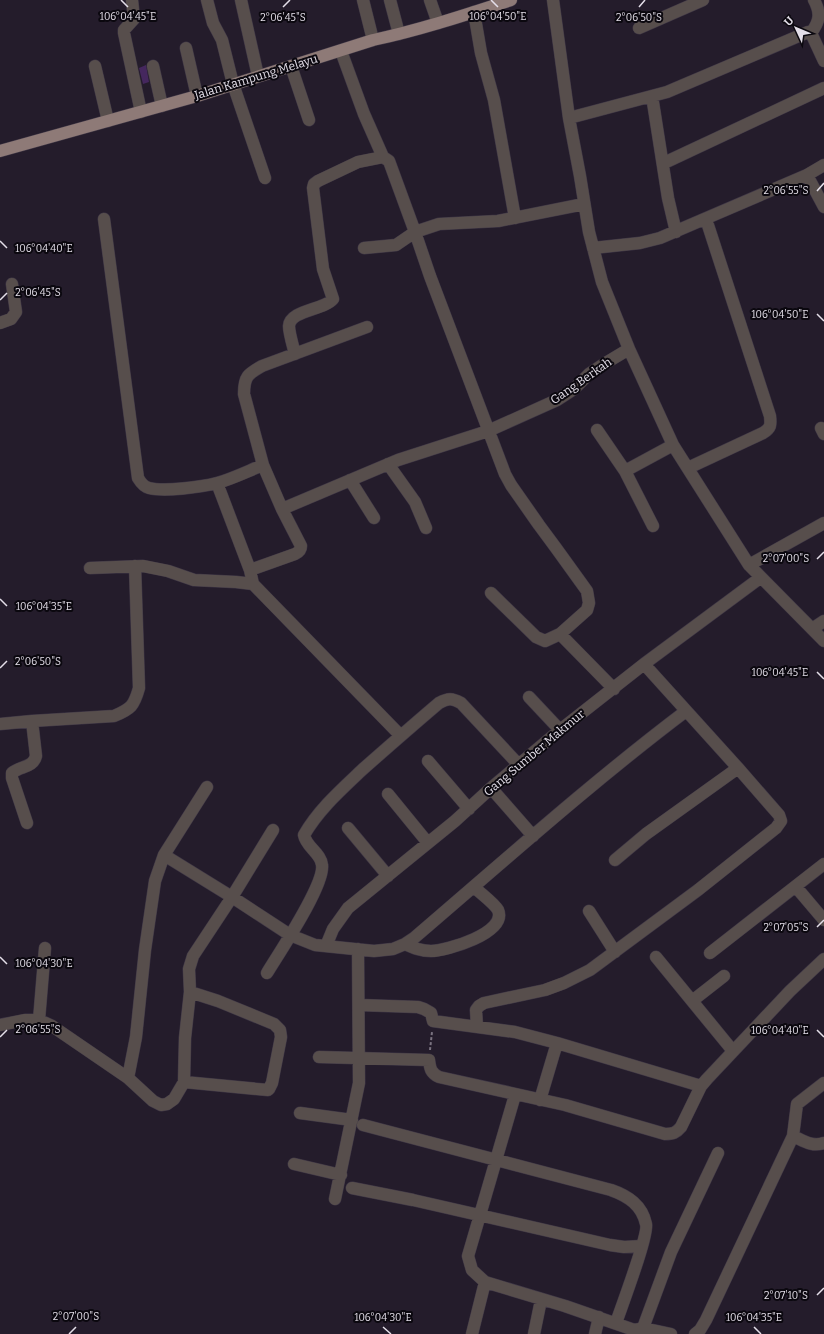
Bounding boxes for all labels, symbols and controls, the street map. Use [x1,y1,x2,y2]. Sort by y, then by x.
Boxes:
north arrow [776,8,816,48]
text: 106°04'45"E [100,11,156,23]
text: 106°04'50"E [470,11,526,23]
text: 2°06'45"S [260,12,306,24]
text: 2°06'50"S [616,12,662,24]
text: U [782,14,797,29]
street label: Jalan Kampung Melayu [192,51,320,103]
text: 2°06'55"S [764,185,809,197]
text: 106°04'40"E [15,243,73,255]
text: 2°06'45"S [15,287,61,299]
text: 106°04'50"E [752,309,808,321]
street label: Gang Berkah [548,354,615,407]
text: 2°07'00"S [763,553,809,565]
text: 106°04'35"E [16,601,72,613]
text: 2°06'50"S [15,656,61,668]
text: 106°04'45"E [752,667,808,679]
street label: Gang Sumber Makmur [481,706,588,799]
text: 2°07'05"S [763,922,809,934]
text: 106°04'30"E [15,958,73,970]
text: 2°06'55"S [16,1024,61,1036]
text: 106°04'40"E [751,1025,809,1037]
text: 2°07'10"S [764,1290,808,1302]
text: 2°07'00"S [53,1311,99,1323]
text: 106°04'30"E [354,1312,412,1324]
text: 106°04'35"E [726,1312,782,1324]

